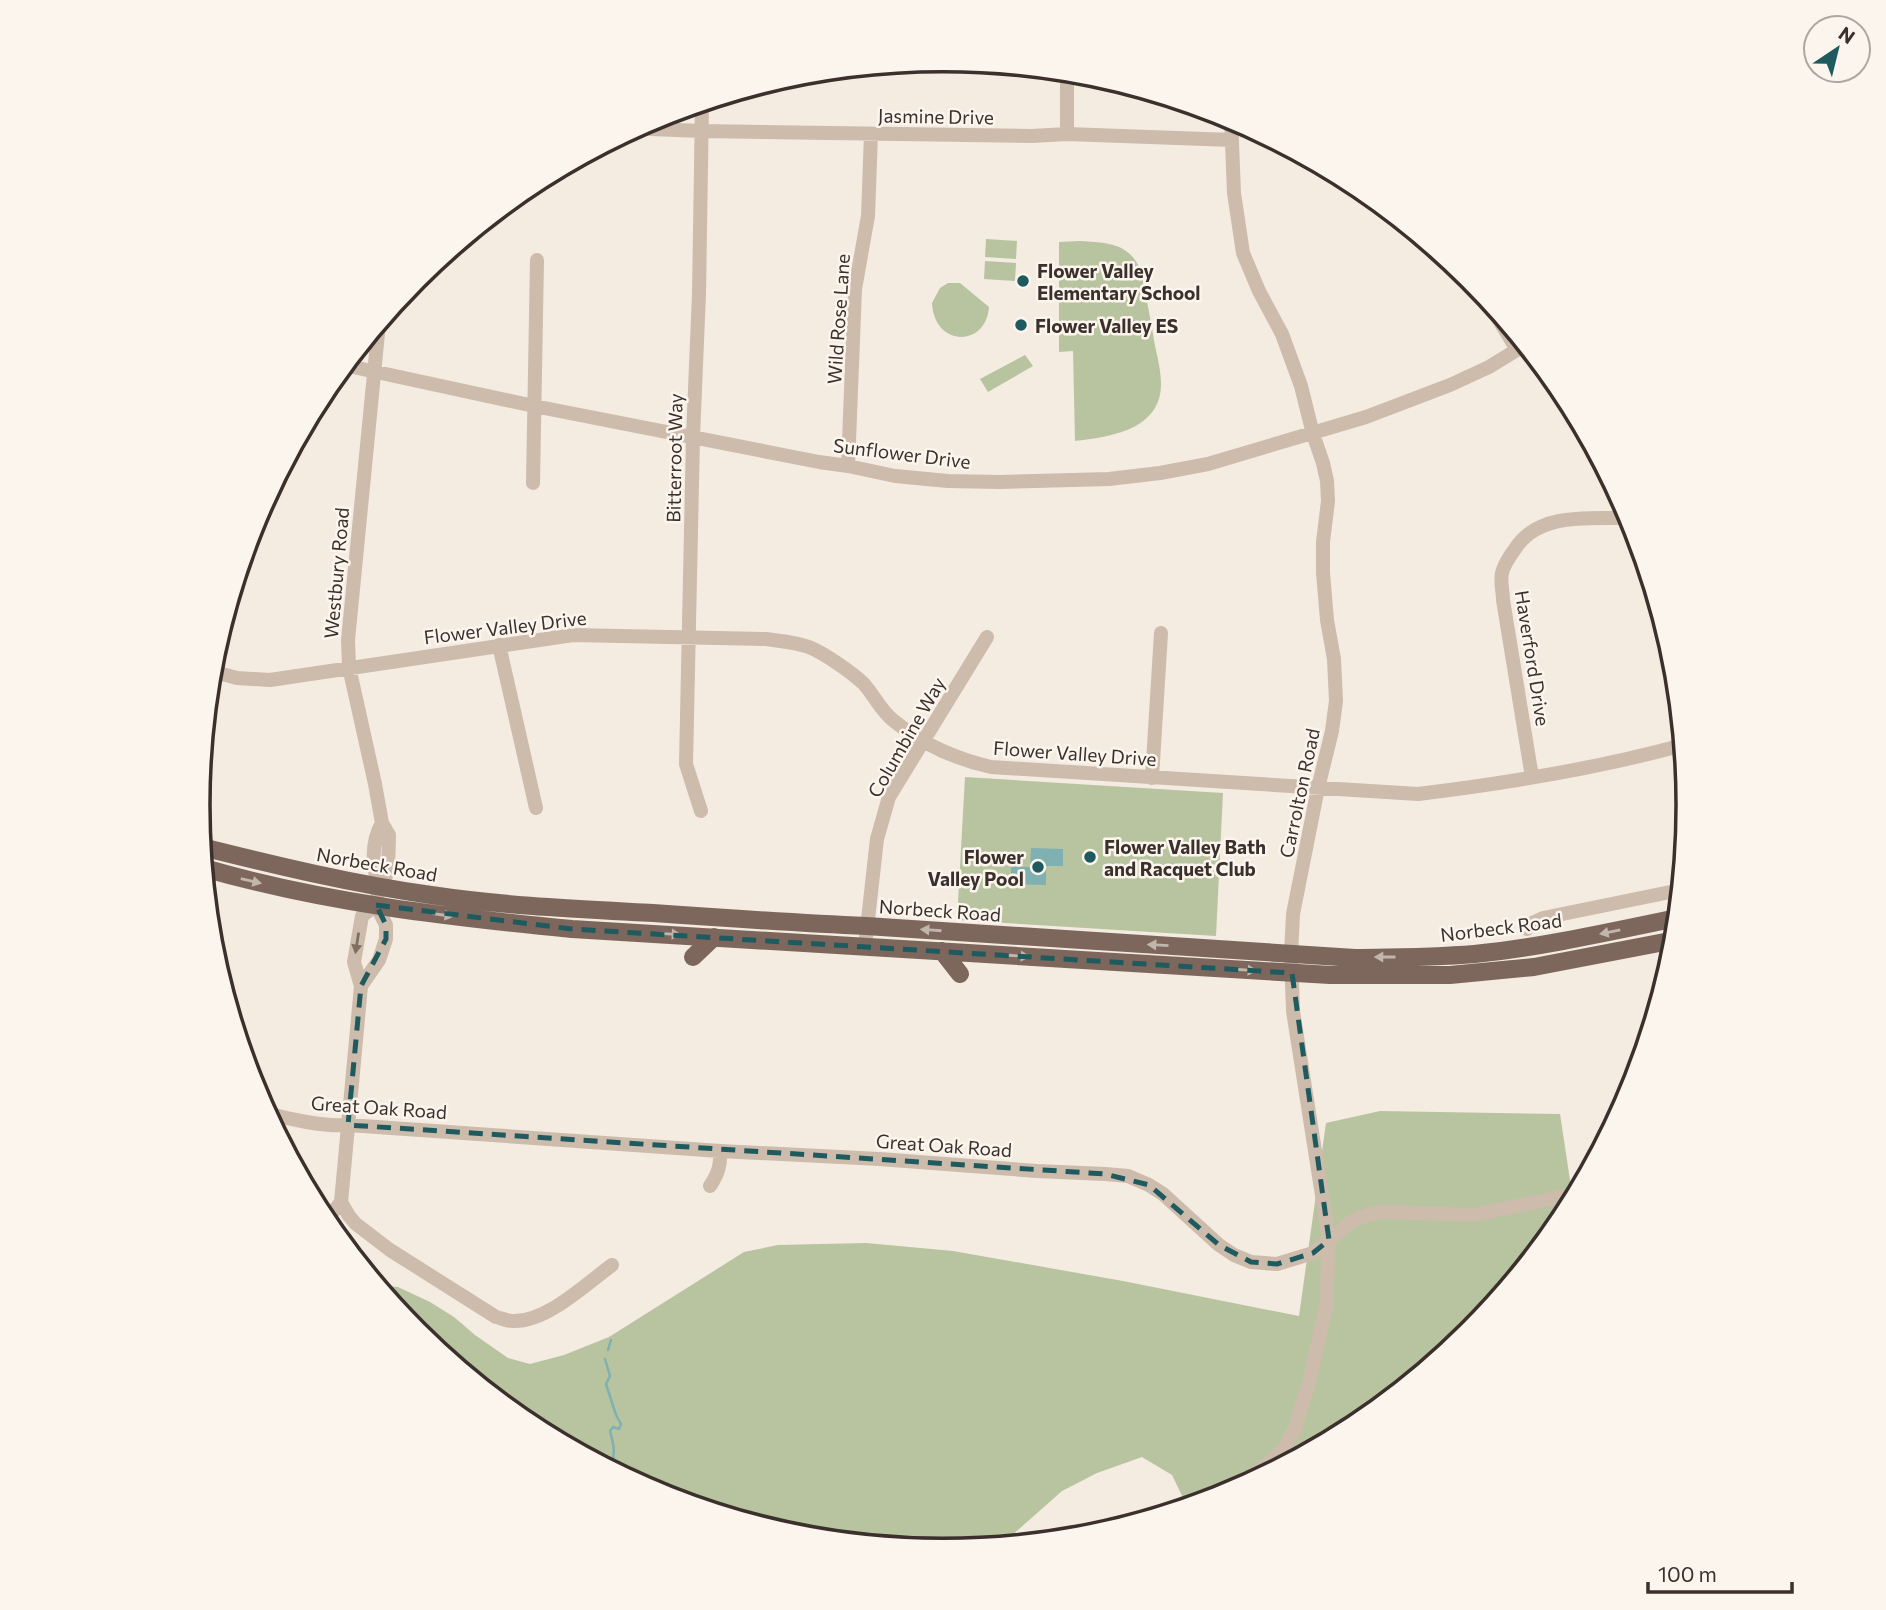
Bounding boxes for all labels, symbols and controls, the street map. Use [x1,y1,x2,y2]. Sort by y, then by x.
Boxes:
north arrow [1802,14,1872,84]
text: N [1835,21,1859,48]
street label: Jasmine Drive [878,103,994,129]
street label: Wild Rose Lane [822,253,854,385]
place label: Flower Valley Elementary School [1037,259,1201,304]
marker: Flower Valley Elementary School [1015,273,1031,289]
place label: Flower Valley ES [1035,314,1178,337]
marker: Flower Valley ES [1013,317,1029,333]
street label: Bitterroot Way [661,393,687,523]
street label: Sunflower Drive [832,433,972,473]
street label: Westbury Road [319,506,353,640]
street label: Haverford Drive [1511,588,1555,728]
street label: Flower Valley Drive [422,606,588,648]
street label: Columbine Way [862,673,950,801]
street label: Carrolton Road [1274,726,1324,860]
street label: Flower Valley Drive [993,736,1157,770]
place label: Flower Valley Bath and Racquet Club [1104,835,1266,880]
street label: Norbeck Road [315,842,439,886]
place label: Flower Valley Pool [928,845,1024,890]
marker: Flower Valley Bath and Racquet Club [1082,849,1098,865]
marker: Flower Valley Pool [1030,859,1046,875]
one-way arrow [240,876,262,887]
street label: Norbeck Road [878,894,1002,926]
street label: Norbeck Road [1439,908,1563,946]
one-way arrow [432,910,454,921]
one-way arrow [920,924,942,935]
one-way arrow [1599,927,1621,938]
one-way arrow [659,929,681,940]
one-way arrow [351,932,362,954]
one-way arrow [1147,939,1169,950]
one-way arrow [1008,951,1030,962]
one-way arrow [1374,951,1396,963]
one-way arrow [1235,965,1257,976]
street label: Great Oak Road [310,1091,448,1123]
street label: Great Oak Road [875,1129,1013,1161]
scale bar [1648,1550,1792,1594]
text: 100 m [1658,1561,1717,1586]

